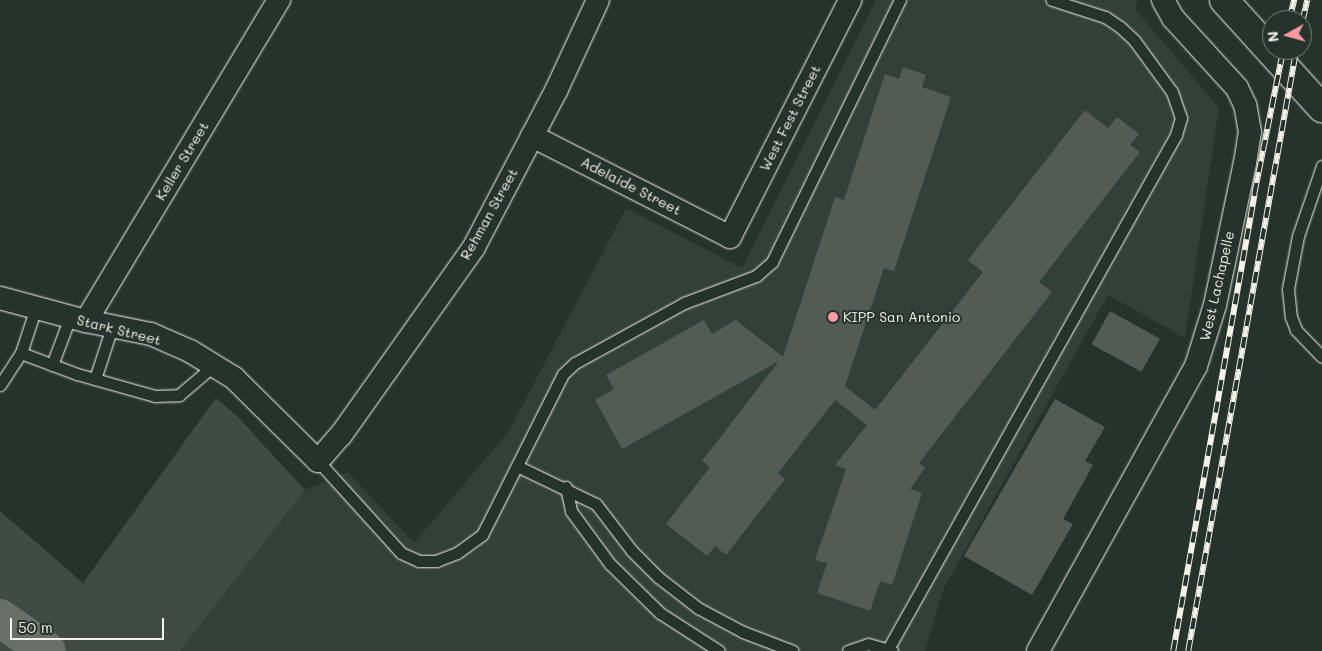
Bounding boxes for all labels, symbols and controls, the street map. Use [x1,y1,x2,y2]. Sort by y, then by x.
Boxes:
north arrow [1262,10,1312,60]
text: N [1263,30,1283,43]
street label: West Fest Street [756,62,824,174]
street label: Keller Street [152,119,212,203]
street label: Adelaide Street [578,153,684,219]
street label: Rehman Street [457,165,521,263]
street label: West Lachapelle [1196,229,1238,343]
place label: KIPP San Antonio [843,309,960,325]
street label: Stark Street [75,311,163,349]
marker: KIPP San Antonio [827,311,839,323]
scale bar [12,608,166,640]
text: 50 m [18,617,53,637]

